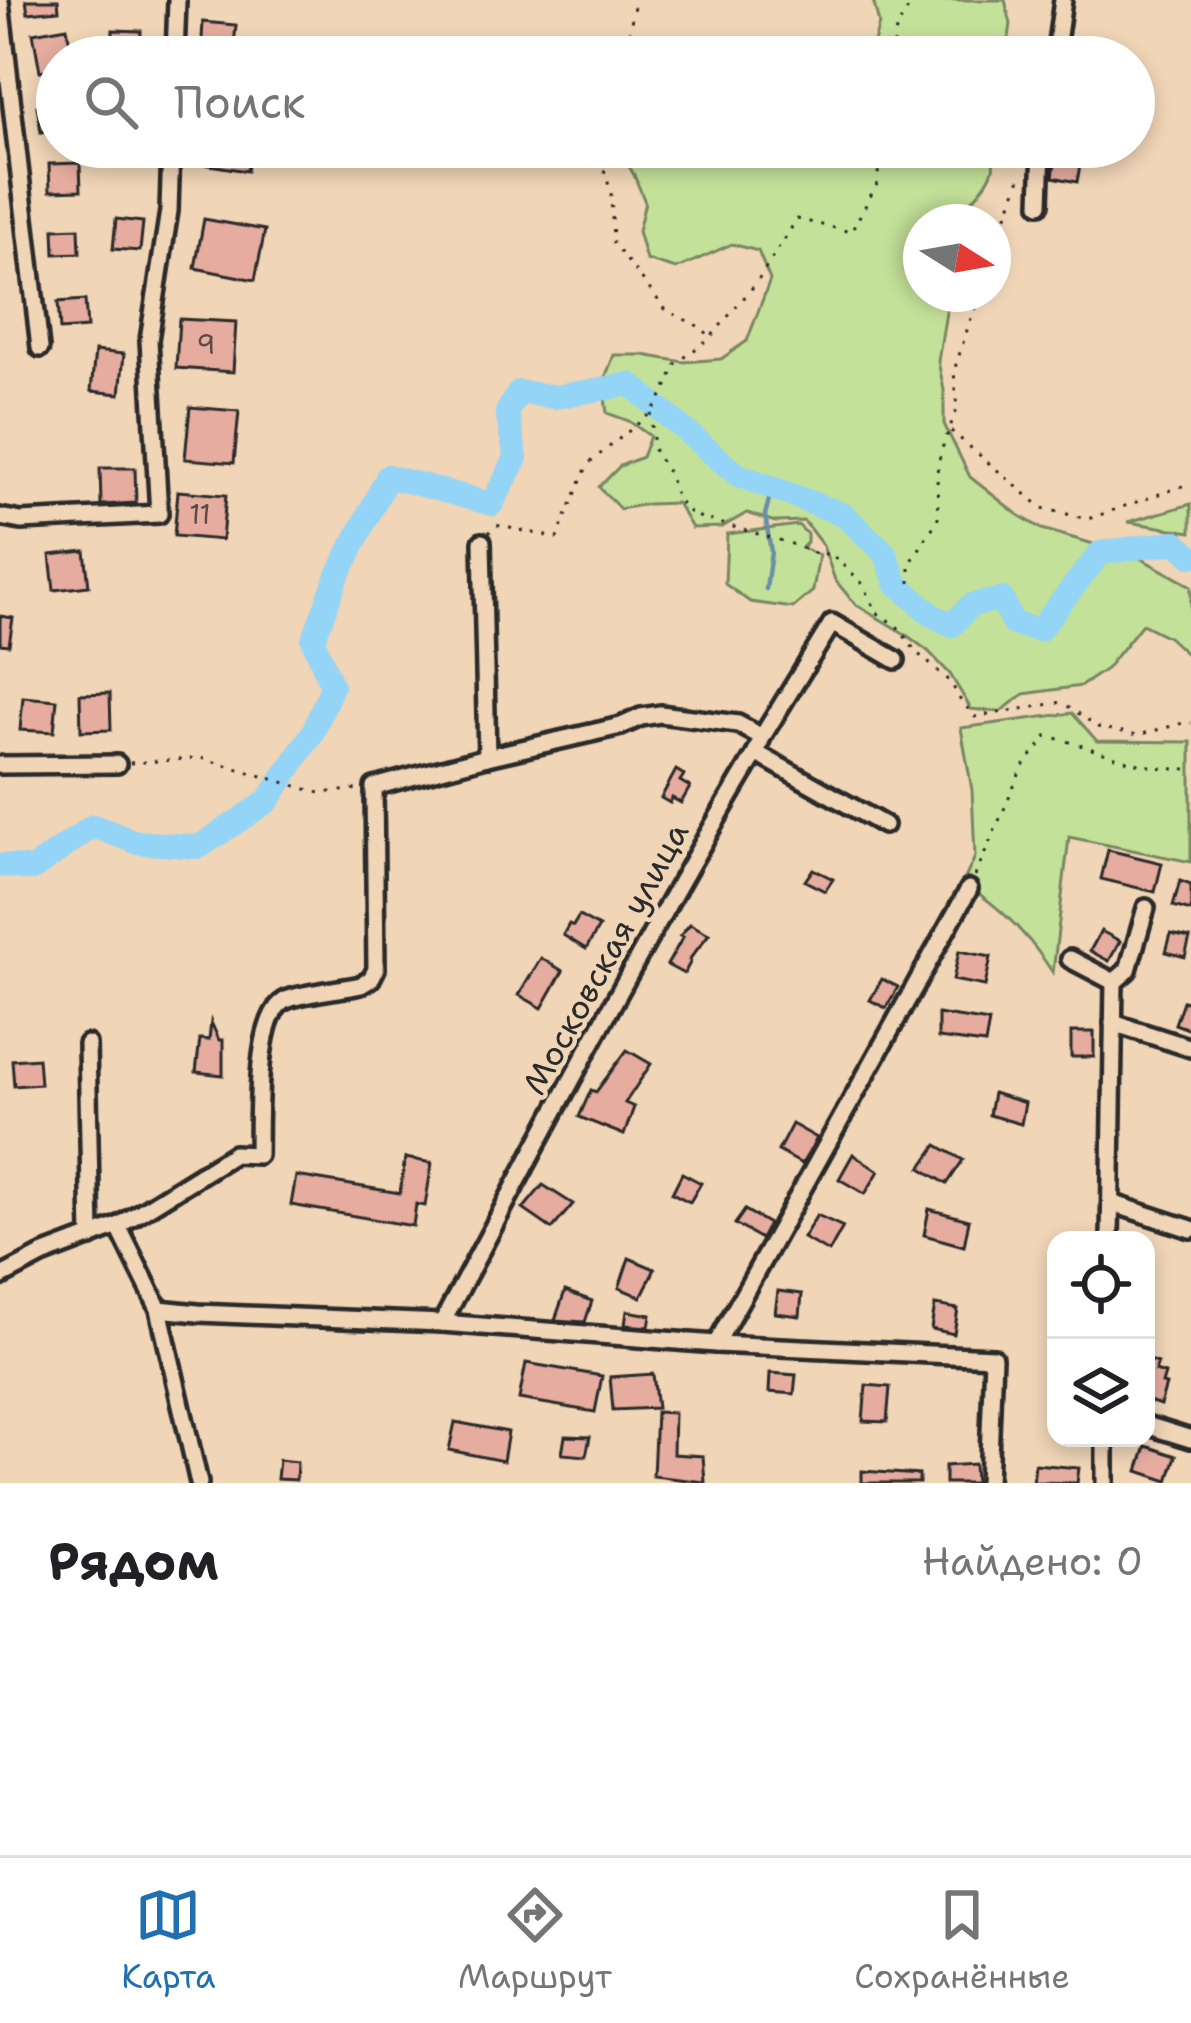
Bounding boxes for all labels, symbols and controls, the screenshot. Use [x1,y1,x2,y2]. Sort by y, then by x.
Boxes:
search box [36,36,1155,168]
icon: search [78,69,144,135]
text: Поиск [174,72,305,132]
north arrow [903,204,1011,312]
house number: 9 [197,326,215,363]
house number: 11 [189,496,211,533]
street label: Московская улица [512,814,699,1103]
map controls [1047,1231,1155,1447]
button: locate [1047,1231,1155,1339]
button: layers [1047,1339,1155,1447]
text: Рядом [48,1527,219,1595]
text: Найдено: 0 [922,1535,1143,1587]
tab: Карта [121,1882,216,1999]
tab: Маршрут [458,1882,612,1999]
tab: Сохранённые [854,1882,1070,1999]

